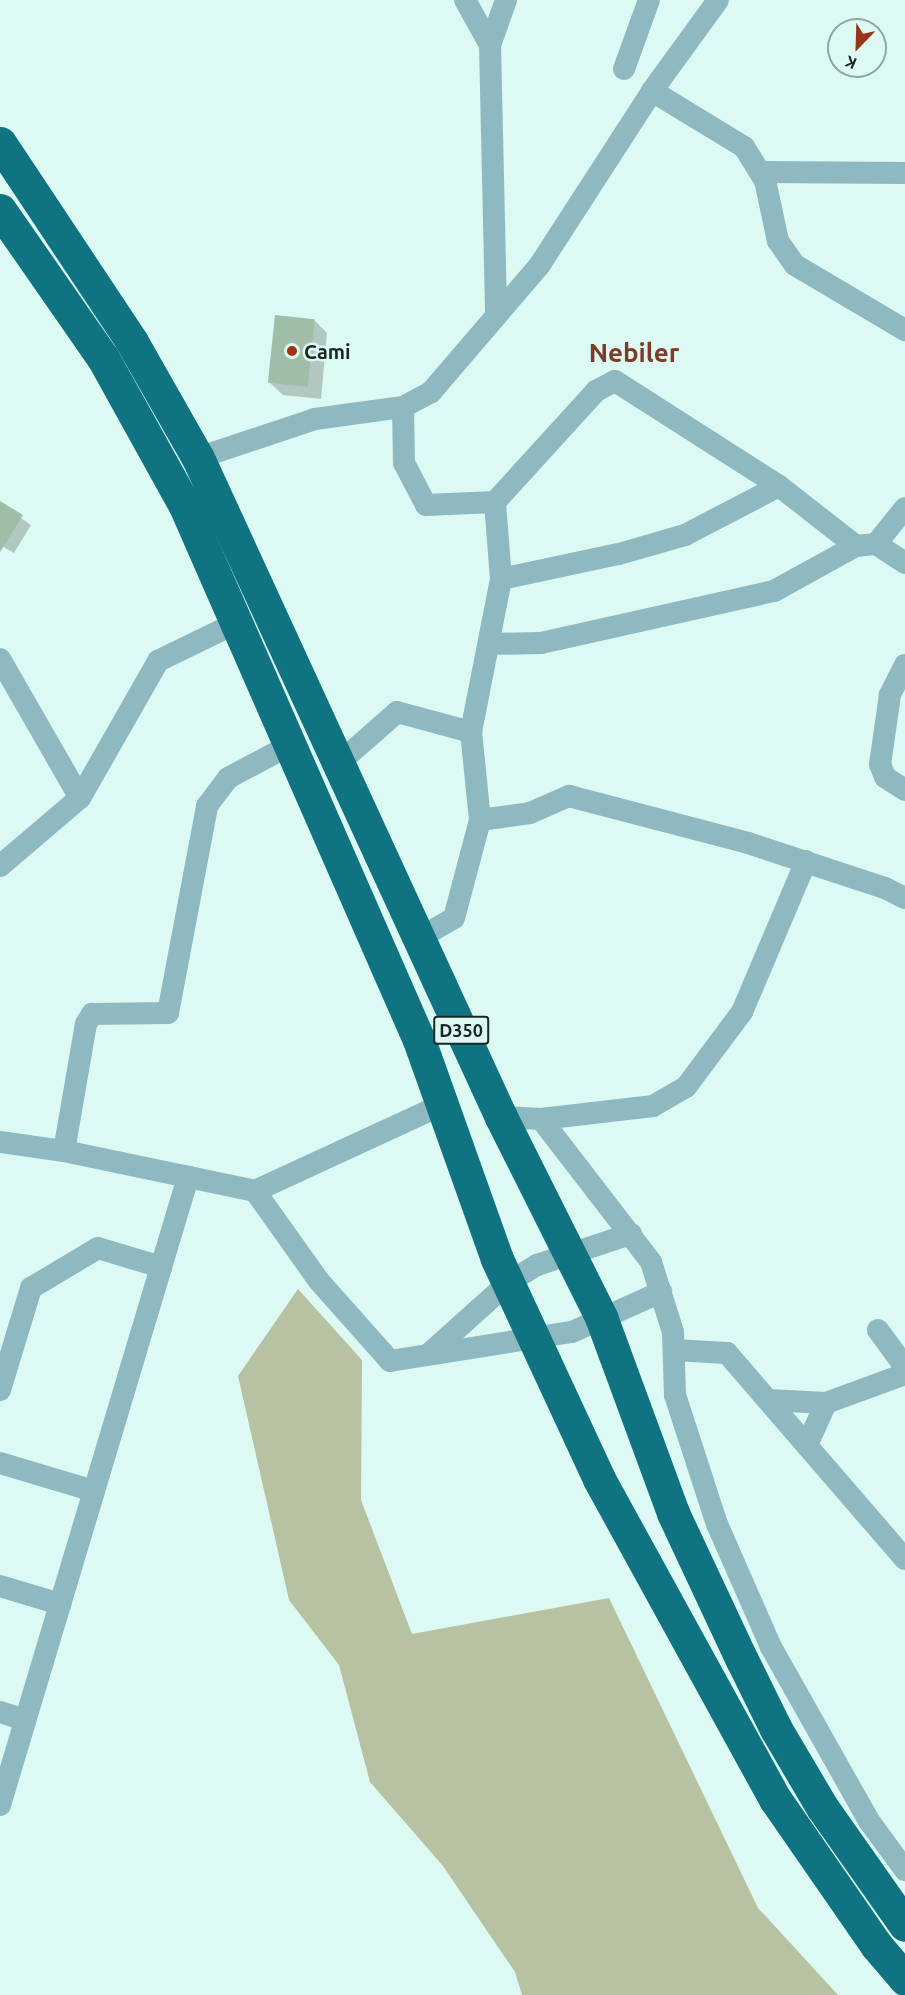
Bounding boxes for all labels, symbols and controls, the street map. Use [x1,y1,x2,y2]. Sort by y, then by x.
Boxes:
north arrow [827,18,887,78]
text: K [842,52,859,73]
district label: Nebiler [589,337,679,369]
place label: Cami [304,339,351,363]
marker: Cami [285,344,299,358]
road number: D350 [432,1015,490,1045]

